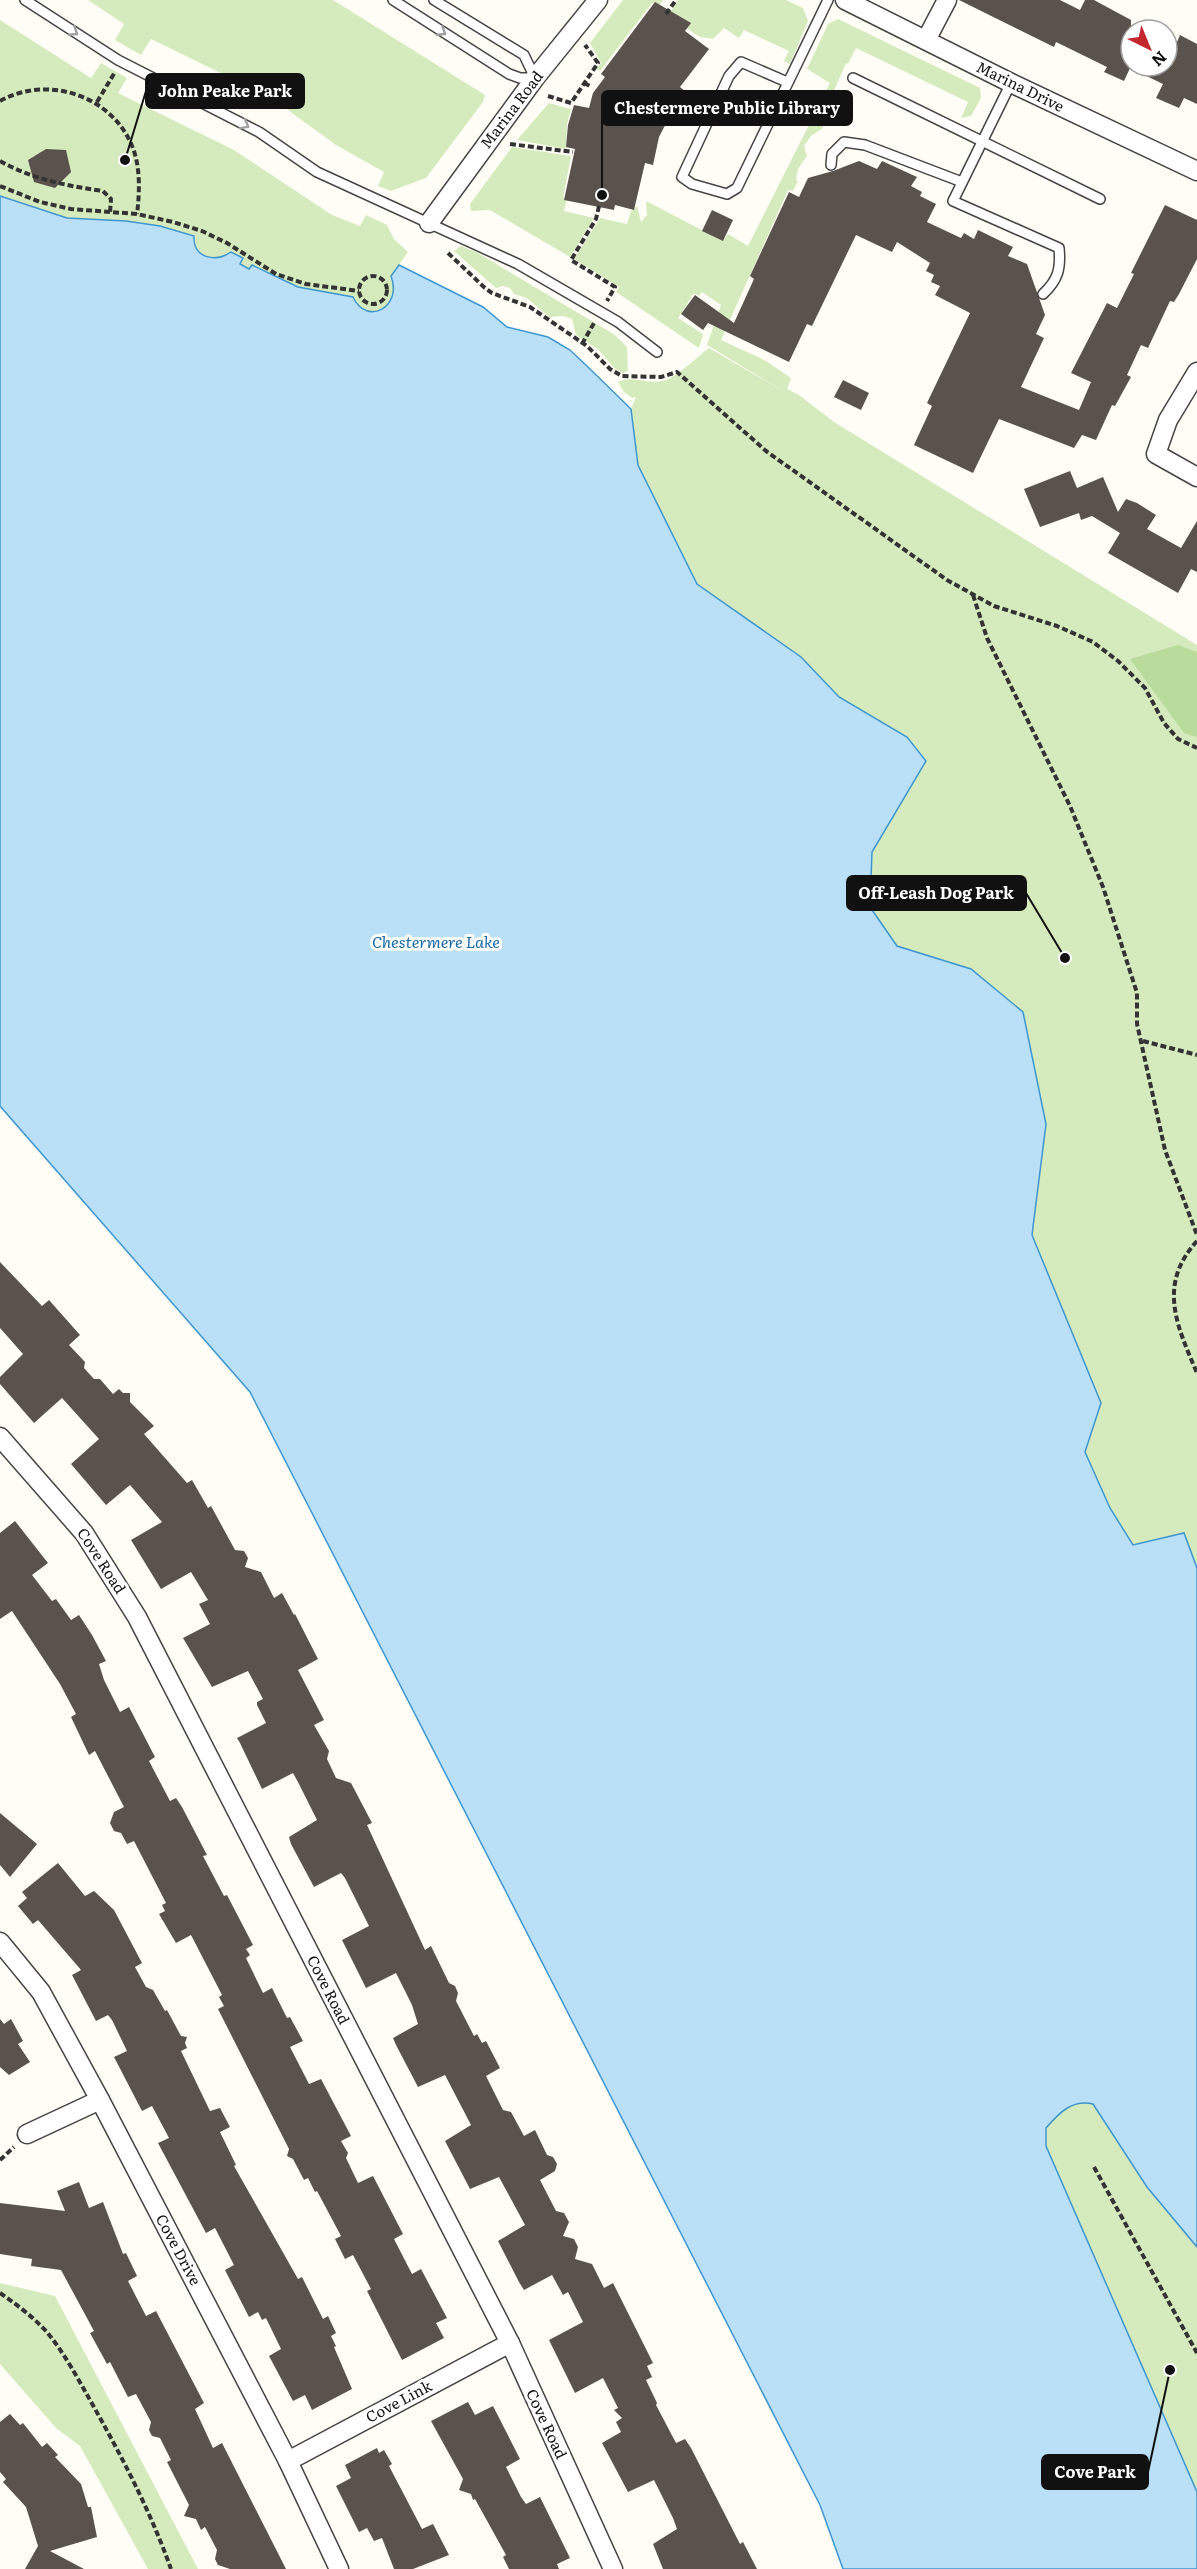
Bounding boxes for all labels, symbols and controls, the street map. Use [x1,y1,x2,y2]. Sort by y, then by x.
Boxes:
north arrow [1119,18,1179,78]
one-way arrow [68,24,78,36]
one-way arrow [436,24,446,36]
text: N [1147,46,1173,73]
street label: Marina Drive [973,54,1069,117]
street label: Marina Road [474,65,548,153]
callout: John Peake Park [146,74,304,108]
text: John Peake Park [158,78,292,102]
callout: Chestermere Public Library [602,91,852,125]
text: Chestermere Public Library [614,95,840,119]
one-way arrow [239,118,249,129]
callout: Off-Leash Dog Park [847,876,1026,910]
text: Off-Leash Dog Park [858,880,1014,904]
water label: Chestermere Lake [372,929,500,953]
street label: Cove Road [72,1523,132,1598]
street label: Cove Road [302,1951,357,2028]
street label: Cove Drive [151,2210,208,2289]
street label: Cove Link [361,2373,436,2428]
street label: Cove Road [521,2385,574,2462]
callout: Cove Park [1042,2455,1148,2489]
text: Cove Park [1054,2459,1136,2483]

